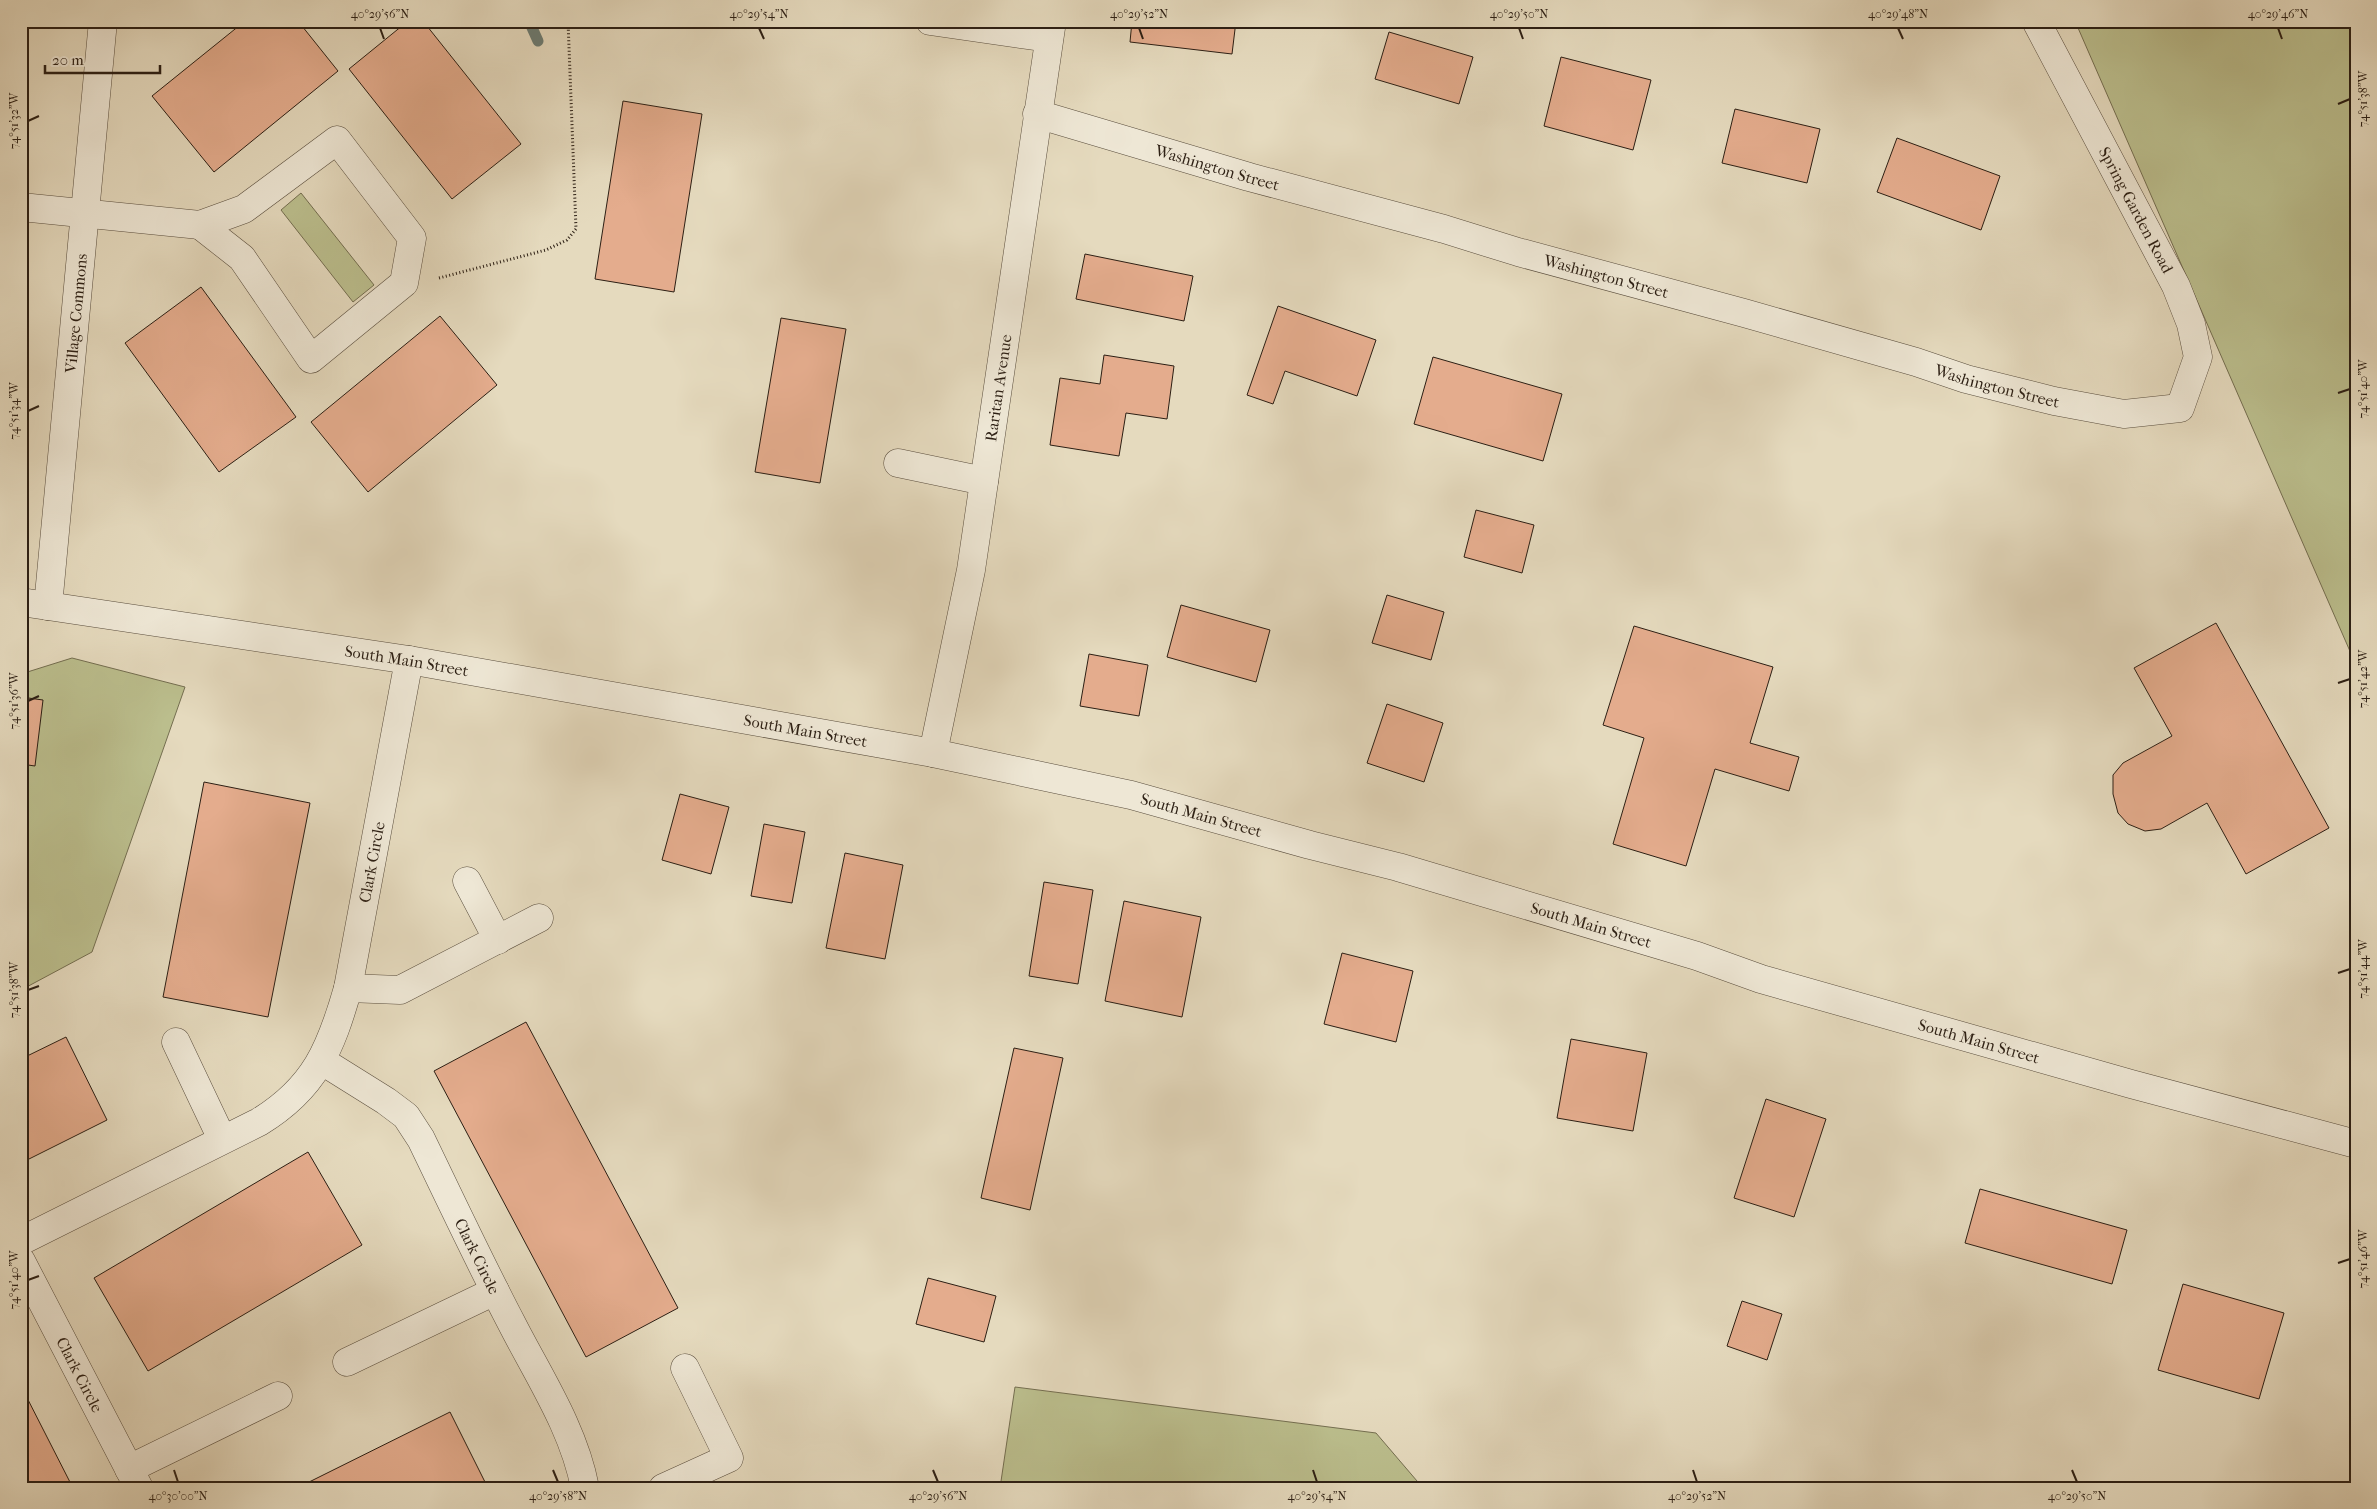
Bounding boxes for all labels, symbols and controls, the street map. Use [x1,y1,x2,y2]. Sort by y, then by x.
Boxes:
text: 40°29'56"N [351,7,409,21]
text: 40°29'54"N [729,7,789,21]
text: 40°29'52"N [1110,7,1168,21]
text: 40°29'50"N [1490,7,1548,21]
text: 40°29'48"N [1868,7,1928,21]
text: 40°29'46"N [2248,7,2308,21]
scale bar [45,42,160,74]
text: 20 m [52,51,84,69]
text: 74°51'38"W [2356,70,2370,127]
text: 74°51'32"W [7,92,21,149]
street label: Washington Street [1152,140,1282,194]
street label: Spring Garden Road [2095,144,2177,276]
street label: Washington Street [1541,250,1671,302]
street label: Village Commons [60,253,91,375]
street label: Raritan Avenue [981,333,1015,443]
text: 74°51'40"W [2356,358,2370,419]
street label: Washington Street [1931,359,2061,411]
text: 74°51'34"W [7,381,21,440]
street label: South Main Street [343,641,470,680]
text: 74°51'42"W [2356,648,2370,708]
text: 74°51'36"W [7,671,21,729]
street label: South Main Street [742,710,869,751]
street label: South Main Street [1139,789,1264,841]
street label: Clark Circle [355,820,388,904]
street label: South Main Street [1528,898,1654,952]
text: 74°51'44"W [2356,938,2370,999]
text: 74°51'38"W [7,961,21,1018]
street label: South Main Street [1916,1015,2042,1067]
street label: Clark Circle [451,1215,504,1297]
text: 74°51'46"W [2356,1228,2370,1289]
text: 74°51'40"W [7,1249,21,1310]
street label: Clark Circle [53,1334,107,1416]
text: 40°30'00"N [148,1489,208,1503]
text: 40°29'58"N [529,1489,587,1503]
text: 40°29'56"N [909,1489,967,1503]
text: 40°29'54"N [1287,1489,1347,1503]
text: 40°29'52"N [1668,1489,1726,1503]
text: 40°29'50"N [2048,1489,2106,1503]

